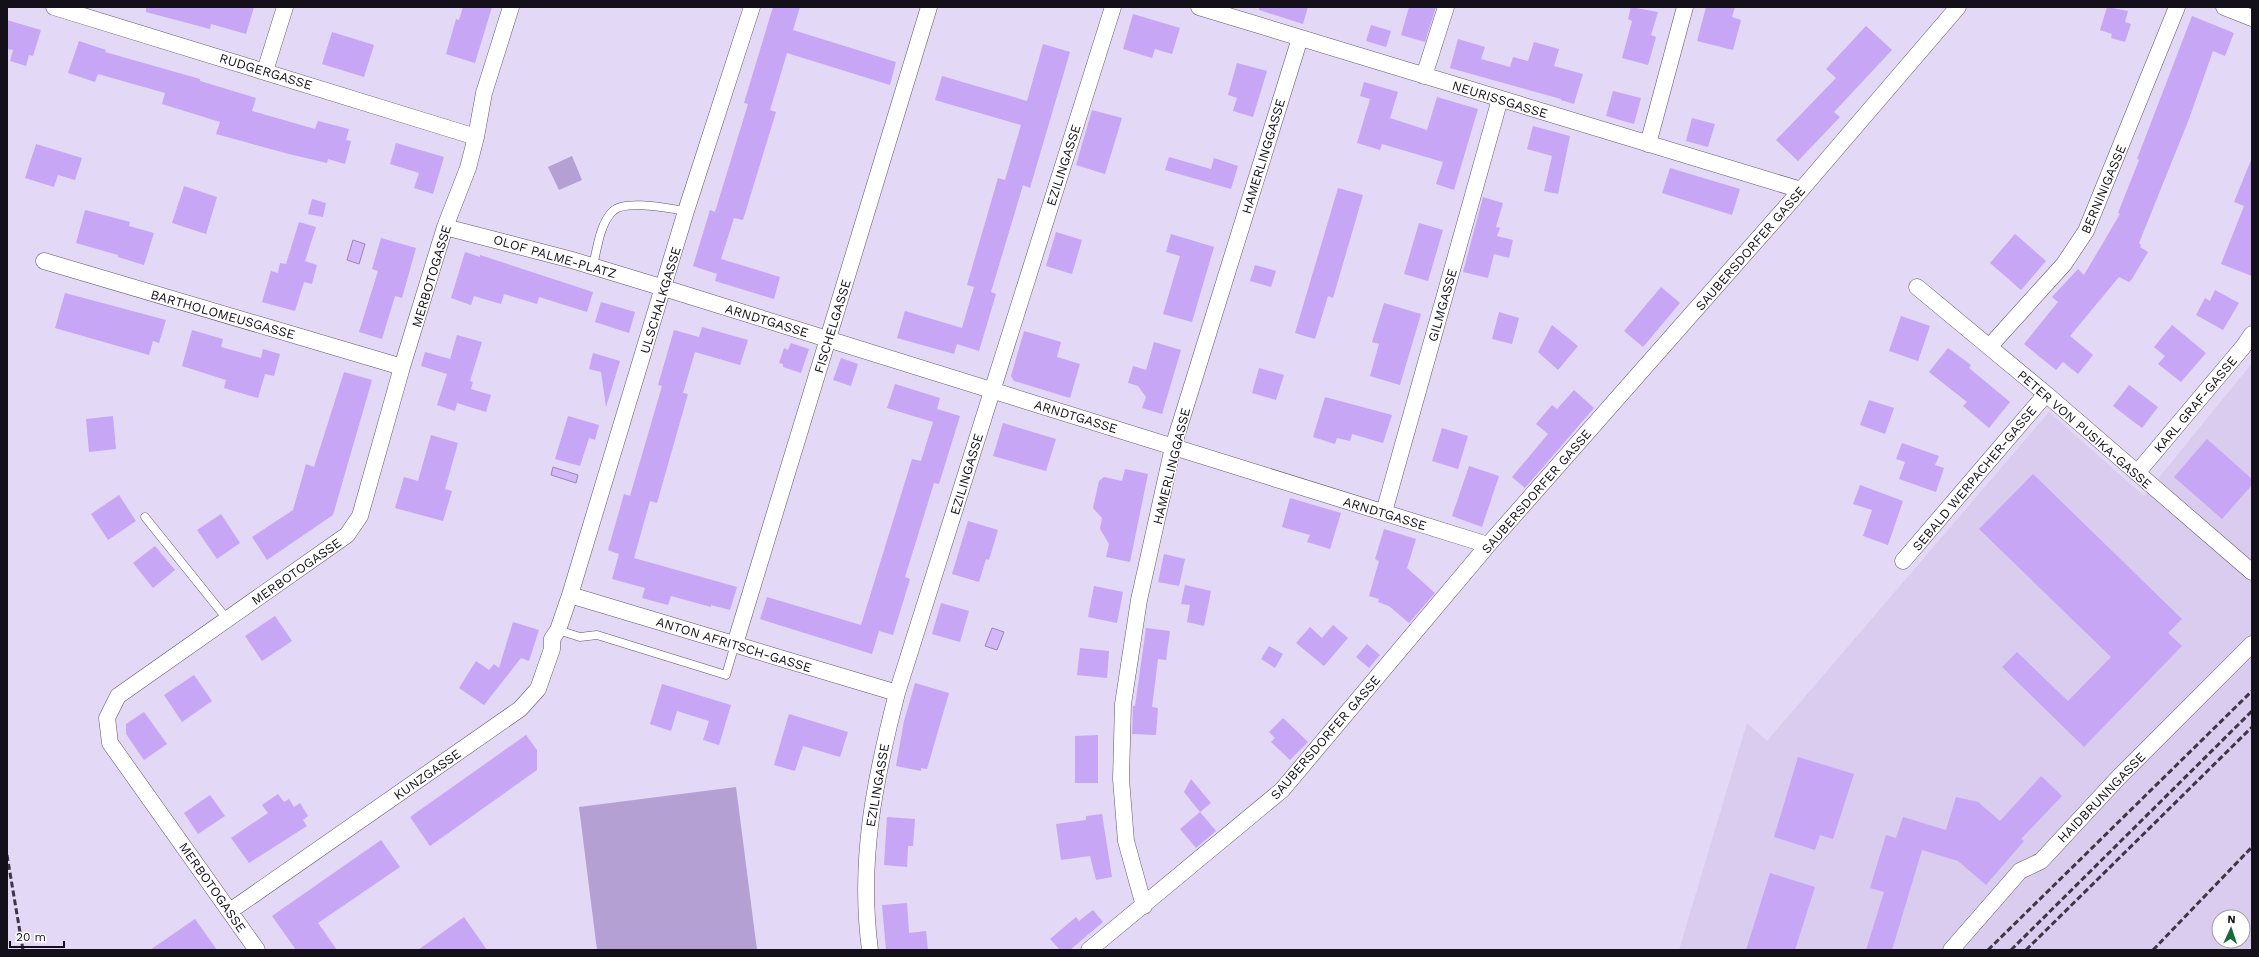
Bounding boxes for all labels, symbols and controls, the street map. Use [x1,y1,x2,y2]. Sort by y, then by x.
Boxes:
street label: RUDGERGASSE [218,50,314,93]
street label: NEURISSGASSE [1450,78,1549,121]
street label: HAMERLINGGASSE [1239,97,1288,216]
street label: EZILINGASSE [1043,123,1084,208]
street label: BERNINIGASSE [2078,143,2129,236]
street label: SAUBERSDORFER GASSE [1692,183,1808,313]
street label: MERBOTOGASSE [409,223,454,329]
street label: OLOF PALME-PLATZ [492,232,618,281]
street label: ULSCHALKGASSE [637,245,684,355]
street label: GILMGASSE [1425,267,1460,343]
street label: FISCHELGASSE [811,277,854,375]
street label: BARTHOLOMEUSGASSE [149,287,297,342]
street label: ARNDTGASSE [723,301,810,340]
street label: KARL GRAF-GASSE [2151,353,2240,456]
street label: PETER VON PUSIKA-GASSE [2015,367,2155,492]
street label: ARNDTGASSE [1032,397,1119,436]
street label: SEBALD WERPACHER-GASSE [1909,403,2039,554]
street label: HAMERLINGGASSE [1150,406,1193,526]
street label: SAUBERSDORFER GASSE [1478,426,1594,556]
street label: EZILINGASSE [947,432,986,517]
street label: ARNDTGASSE [1341,494,1428,533]
street label: MERBOTOGASSE [249,535,344,608]
street label: ANTON AFRITSCH-GASSE [654,614,813,675]
street label: SAUBERSDORFER GASSE [1267,672,1383,802]
street label: EZILINGASSE [863,742,892,828]
street label: KUNZGASSE [391,746,464,803]
street label: HAIDBRUNNGASSE [2054,749,2148,846]
street label: MERBOTOGASSE [176,840,249,935]
north arrow [2211,909,2251,949]
text: N [2227,913,2236,926]
scale bar [10,923,64,949]
text: 20 m [16,930,46,944]

